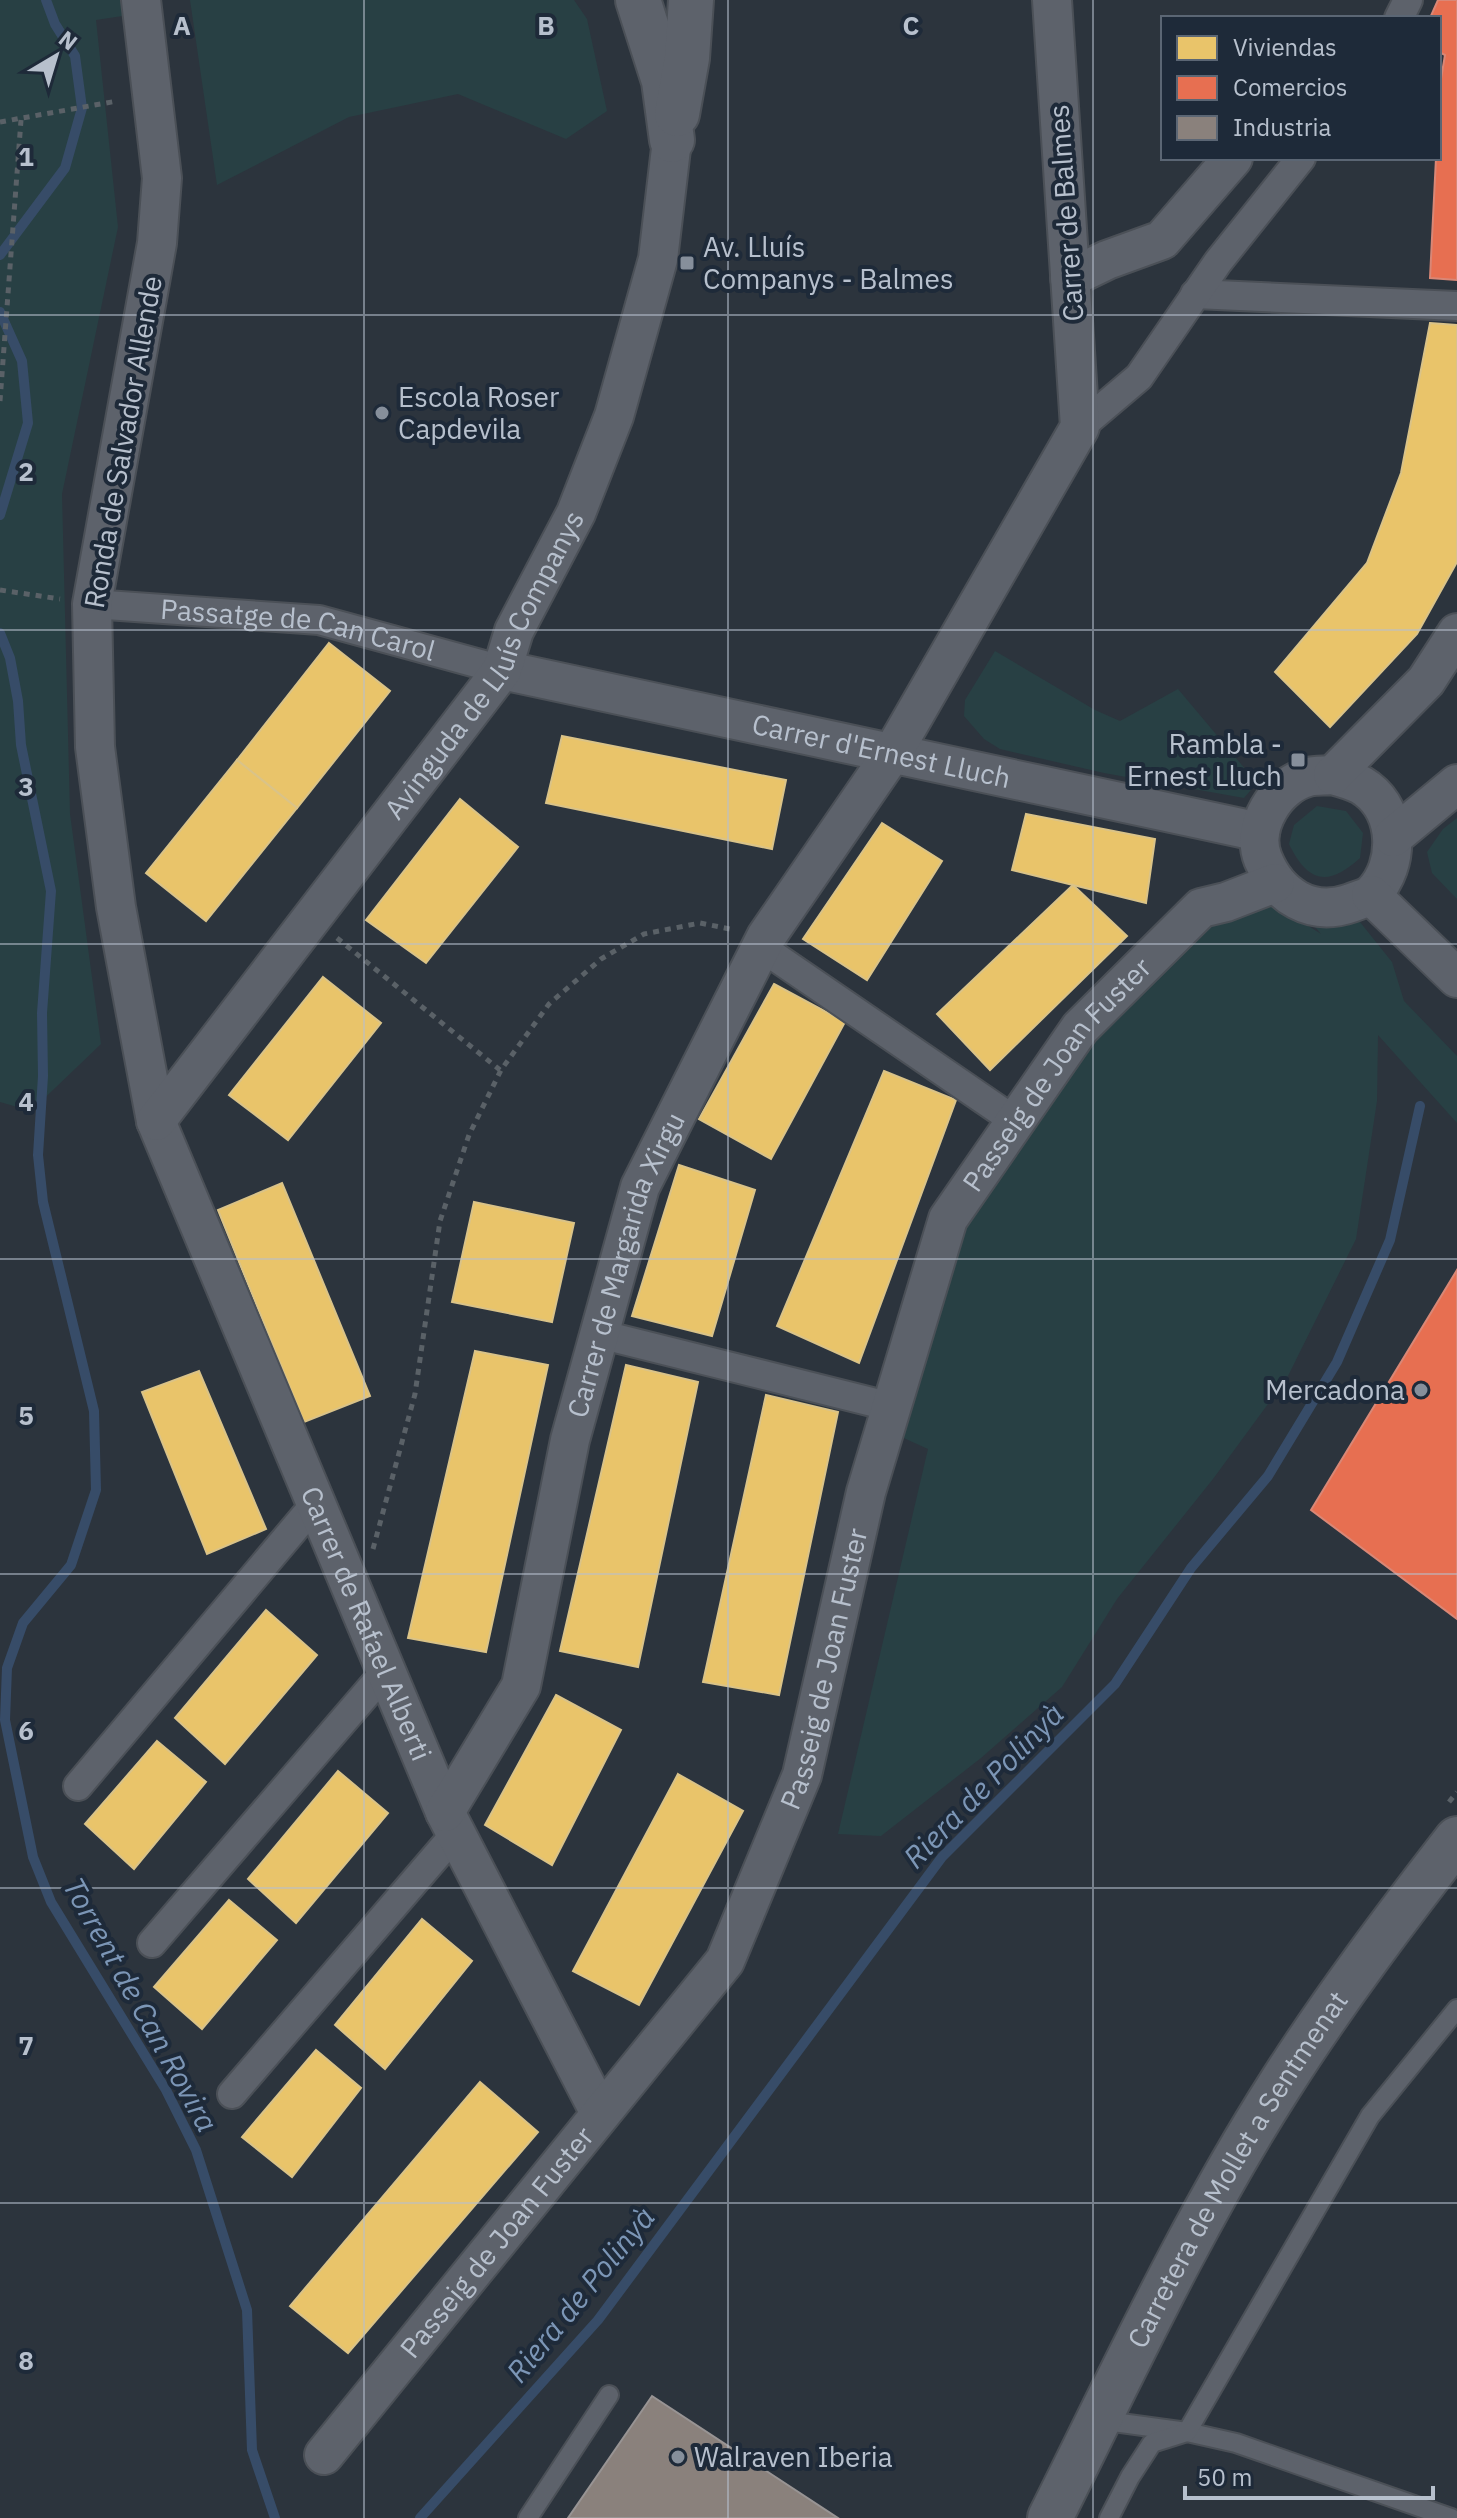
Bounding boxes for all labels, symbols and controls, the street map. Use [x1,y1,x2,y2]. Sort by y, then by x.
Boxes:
text: A [173,8,191,42]
text: B [537,8,555,42]
text: C [903,8,920,42]
north arrow [16,16,96,96]
legend [1161,16,1441,160]
text: N [53,24,84,56]
text: Viviendas [1233,31,1337,63]
text: Comercios [1233,71,1347,103]
street label: Carrer de Balmes [1039,103,1092,323]
text: Industria [1233,111,1332,143]
text: 1 [18,139,34,173]
place label: Av. Lluís Companys - Balmes [703,228,954,297]
marker: Av. Lluís Companys - Balmes [678,254,696,272]
street label: Ronda de Salvador Allende [75,273,170,611]
place label: Escola Roser Capdevila [398,378,559,447]
marker: Escola Roser Capdevila [373,404,391,422]
text: 2 [18,454,34,488]
street label: Avinguda de Lluís Companys [375,504,592,826]
street label: Passatge de Can Carol [159,590,440,669]
street label: Carrer d'Ernest Lluch [749,705,1014,796]
place label: Rambla - Ernest Lluch [1127,725,1282,794]
marker: Rambla - Ernest Lluch [1289,751,1307,769]
text: 3 [18,769,34,803]
street label: Passeig de Joan Fuster [954,949,1159,1199]
text: 4 [18,1084,34,1118]
street label: Carrer de Margarida Xirgu [558,1106,693,1422]
place label: Mercadona [1265,1371,1405,1408]
marker: Mercadona [1412,1381,1430,1399]
text: 5 [18,1398,34,1432]
street label: Carrer de Rafael Alberti [293,1481,440,1766]
street label: Passeig de Joan Fuster [771,1525,875,1815]
water label: Riera de Polinyà [894,1694,1072,1876]
text: 6 [18,1713,34,1747]
water label: Torrent de Can Rovira [55,1870,228,2138]
street label: Carretera de Mollet a Sentmenat [1118,1983,1356,2354]
text: 7 [18,2028,34,2062]
street label: Passeig de Joan Fuster [391,2119,601,2365]
water label: Riera de Polinyà [497,2198,663,2390]
text: 8 [18,2343,34,2377]
place label: Walraven Iberia [694,2438,893,2475]
marker: Walraven Iberia [669,2448,687,2466]
scale bar [1185,2450,1433,2500]
text: 50 m [1197,2461,1252,2493]

